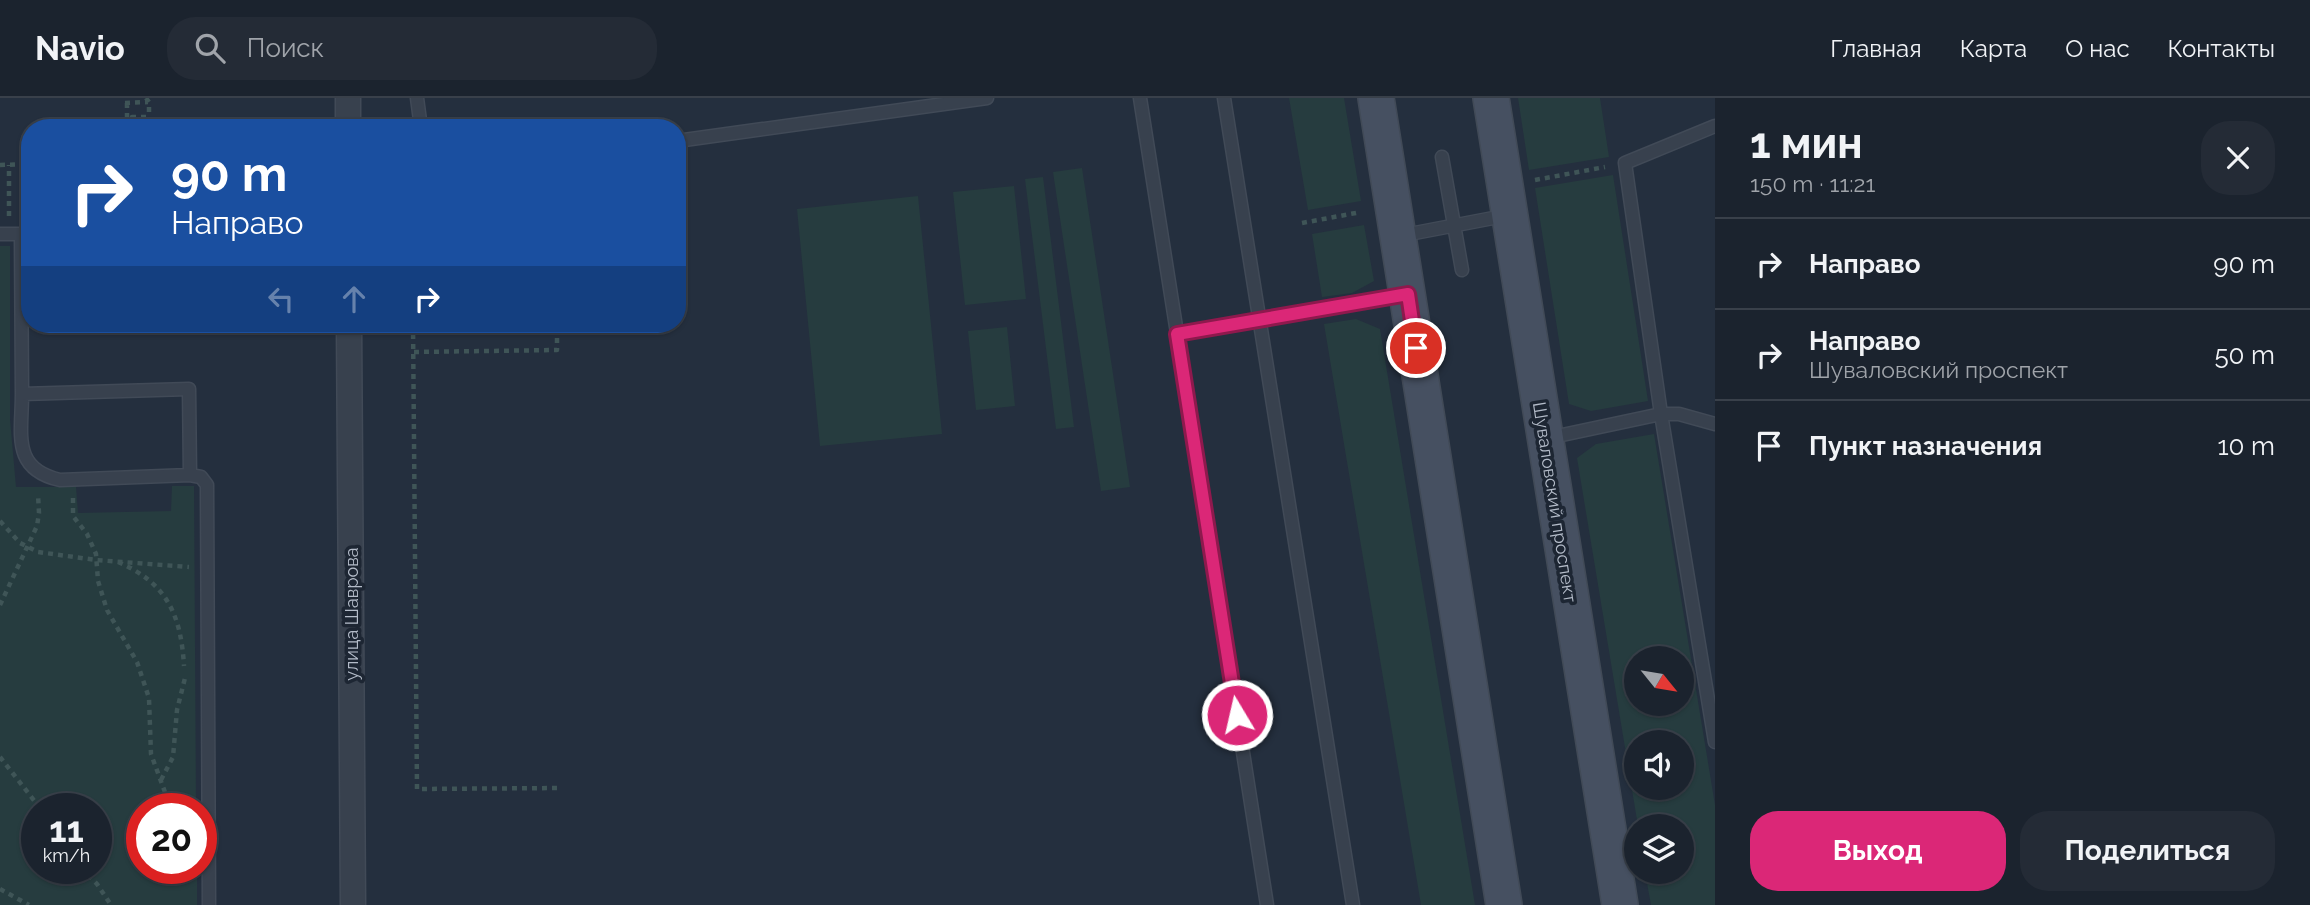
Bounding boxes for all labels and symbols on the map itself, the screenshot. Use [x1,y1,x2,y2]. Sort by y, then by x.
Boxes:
pin [1386,318,1446,378]
street label: Шуваловский проспект [1529,400,1581,604]
street label: улица Шаврова [341,547,362,681]
north arrow [1624,646,1694,716]
position arrow [1200,678,1274,752]
speed limit sign: 20 [126,793,217,884]

